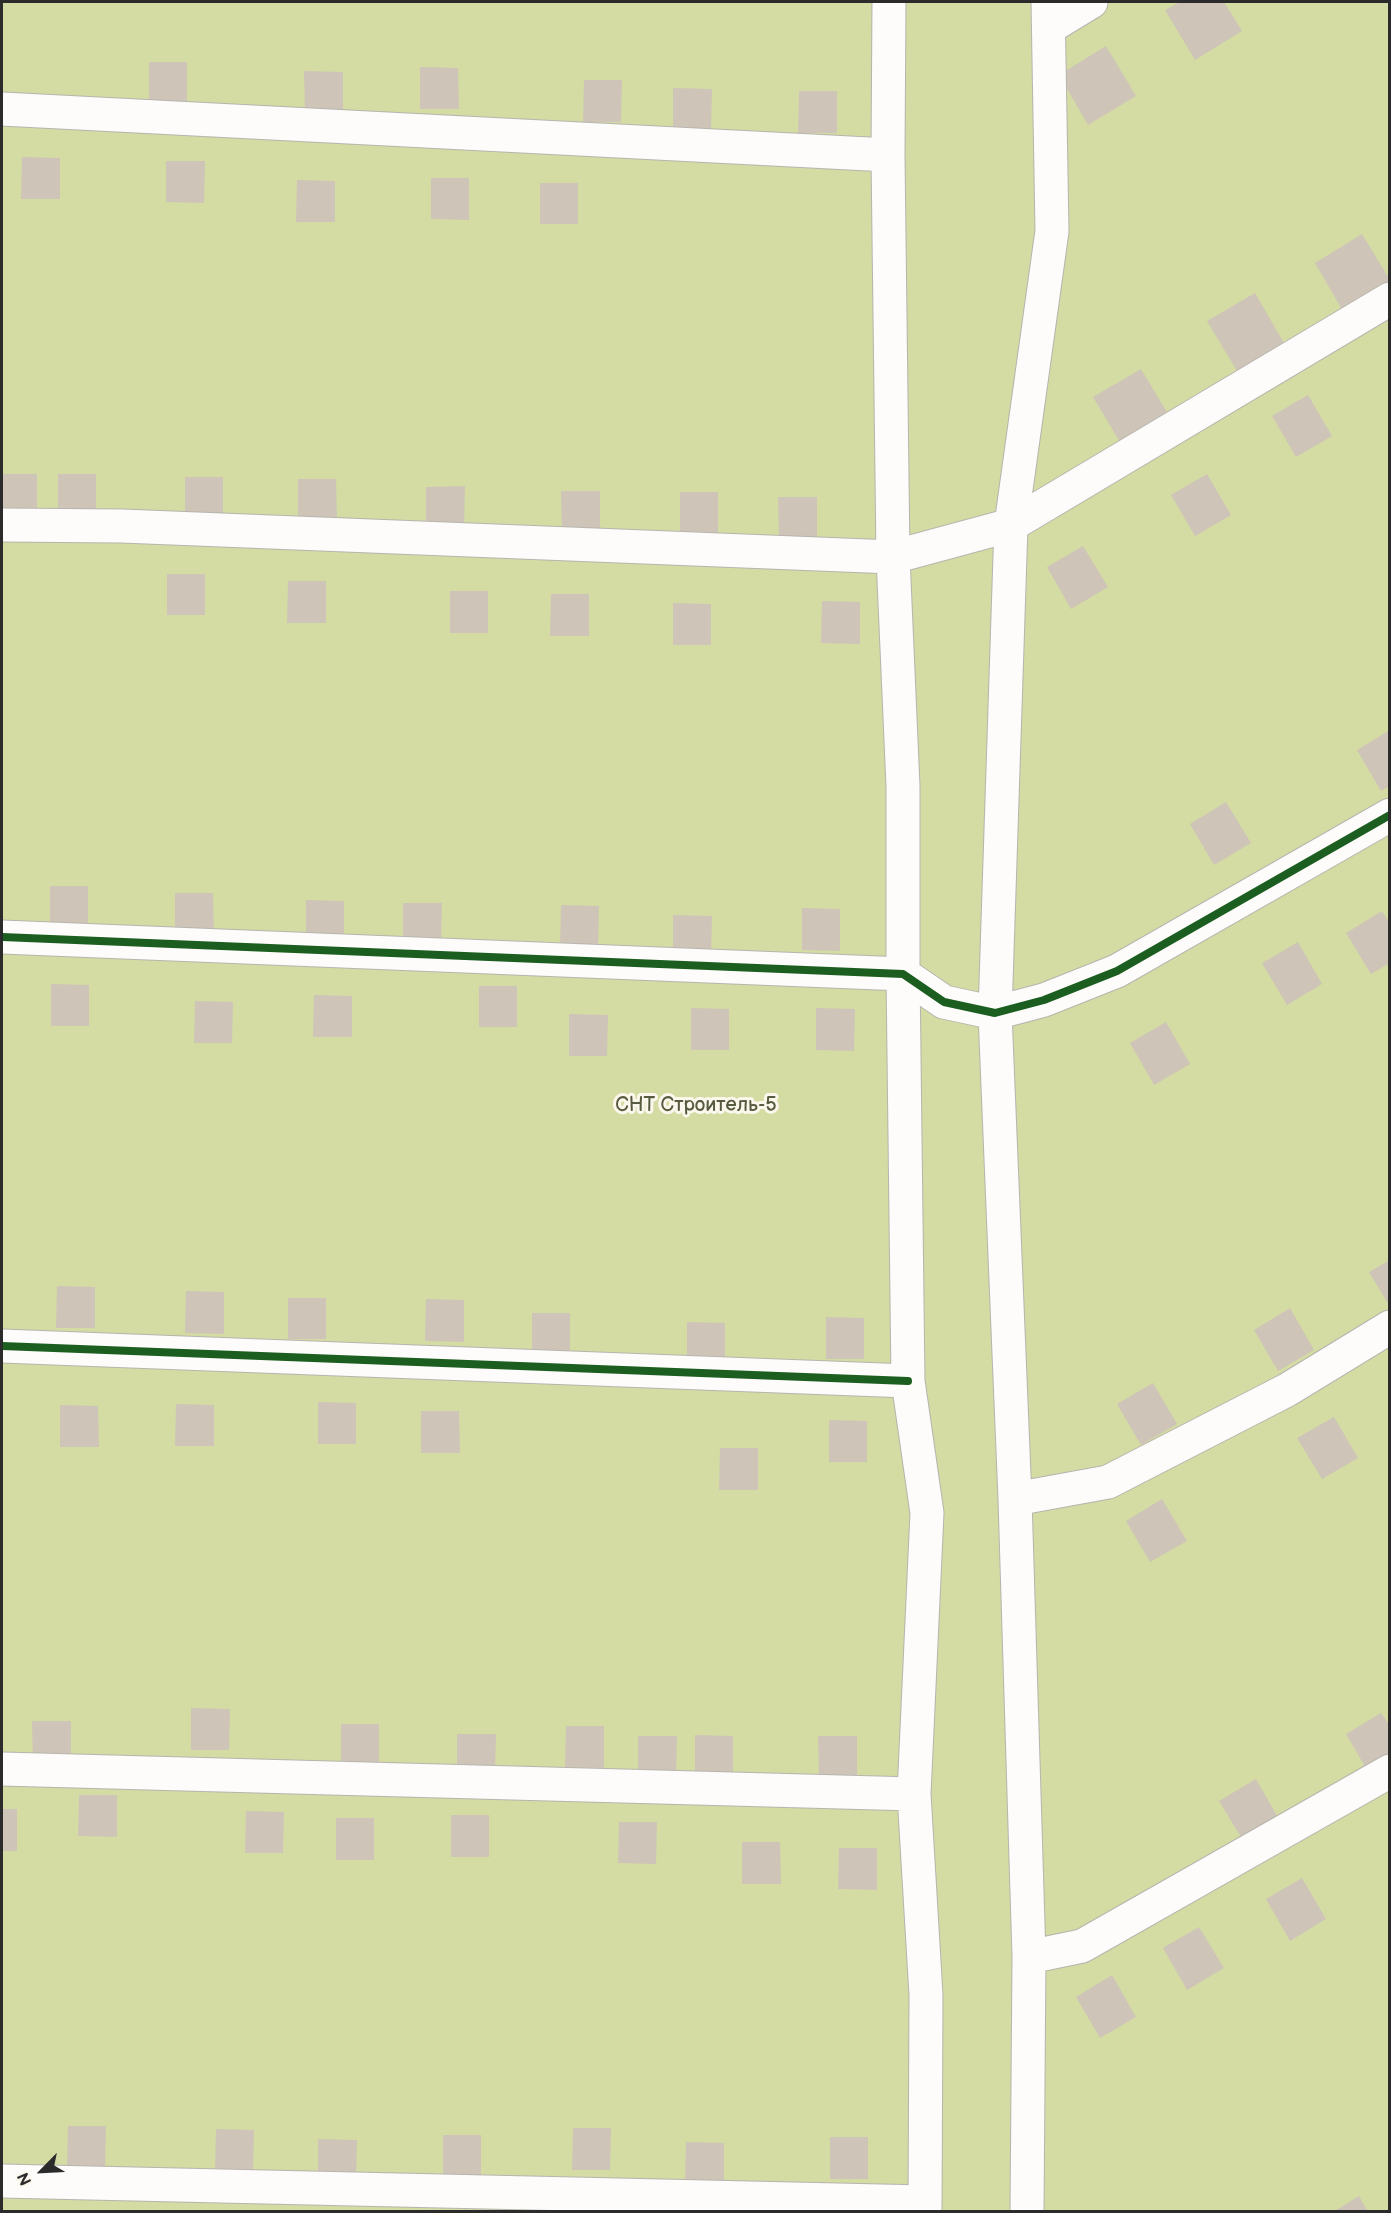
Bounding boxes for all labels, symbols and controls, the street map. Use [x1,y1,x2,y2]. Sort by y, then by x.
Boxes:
park label: СНТ Строитель-5 [615,1094,777,1118]
north arrow [12,2141,72,2201]
text: N [14,2169,36,2188]

